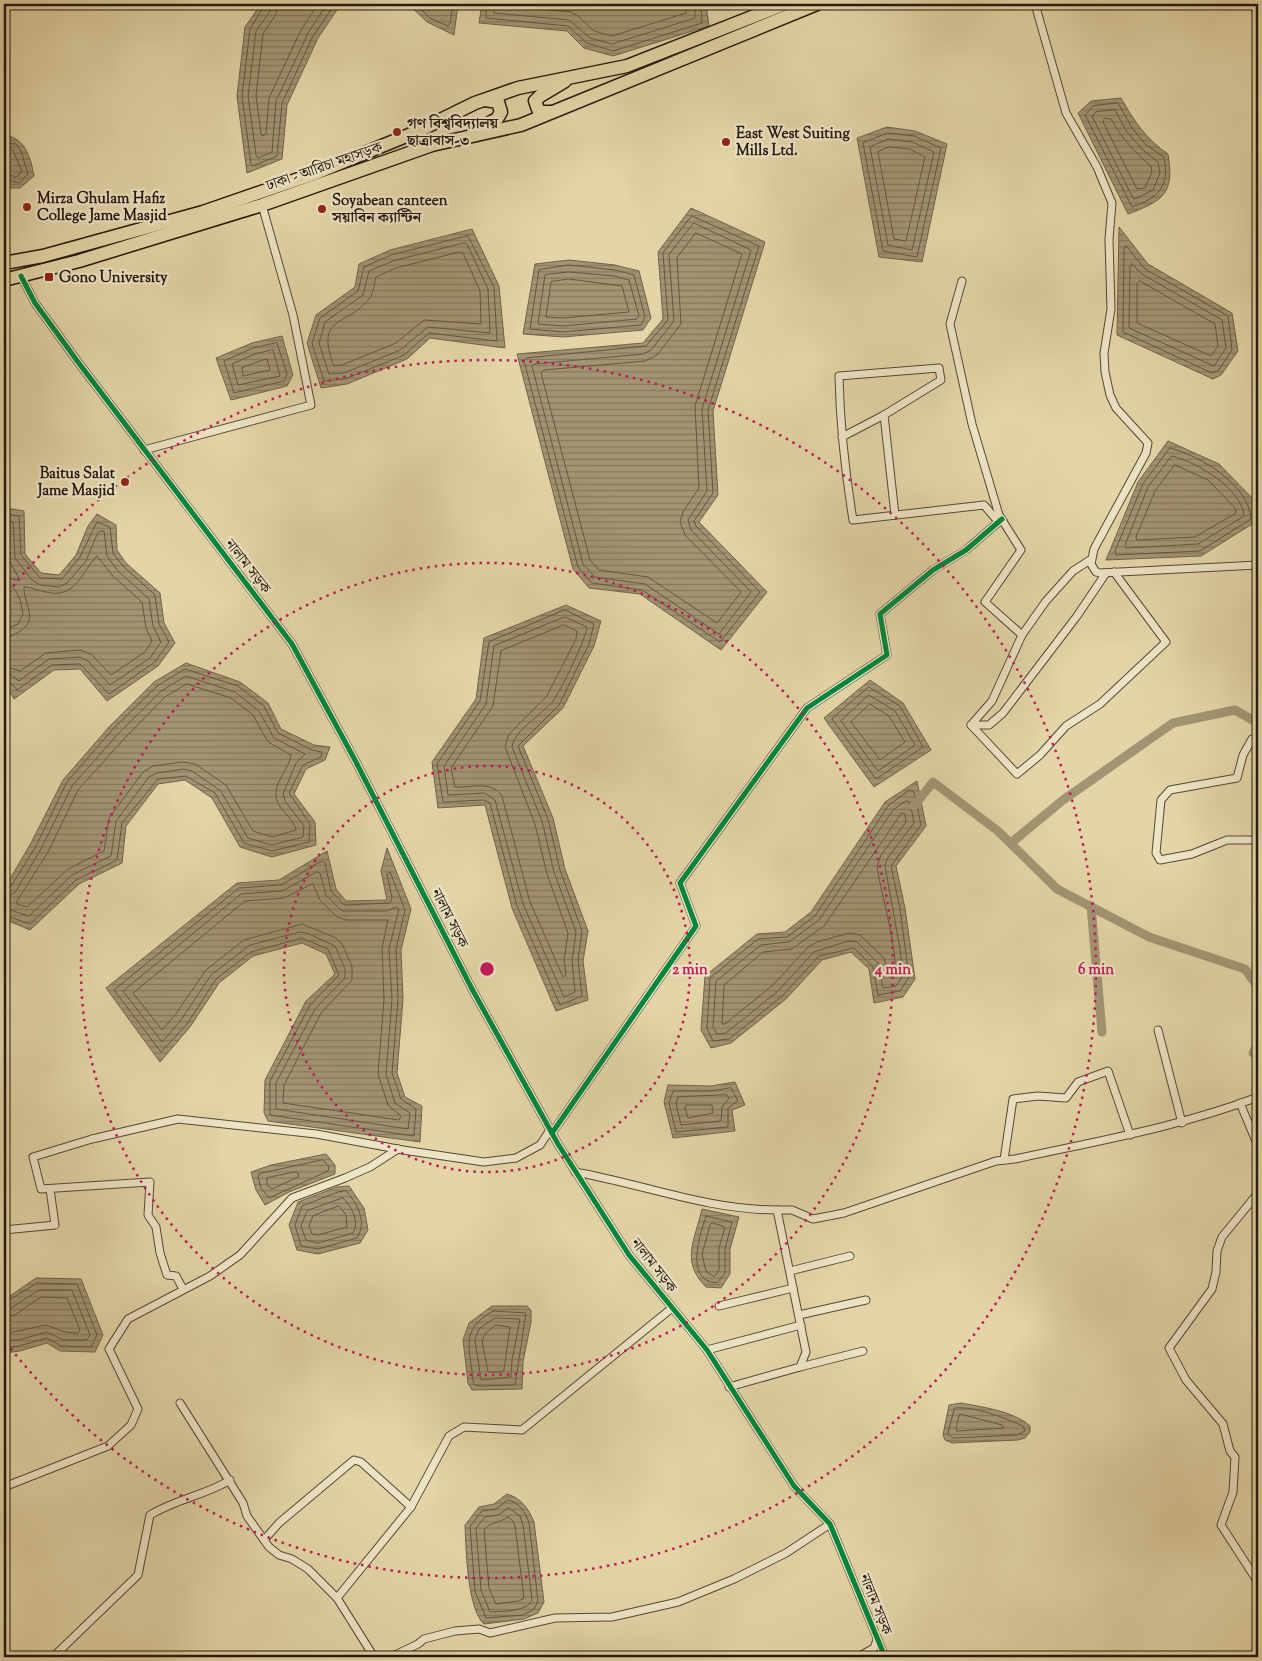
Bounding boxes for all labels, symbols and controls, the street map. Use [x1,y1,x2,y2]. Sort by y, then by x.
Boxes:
place label: গণ বিশ্ববিদ্যালয় ছাত্রাবাস-৩ [406,114,500,152]
place label: East West Suiting Mills Ltd. [736,124,850,162]
marker: গণ বিশ্ববিদ্যালয় ছাত্রাবাস-৩ [391,126,403,138]
marker: East West Suiting Mills Ltd. [720,136,732,148]
street label: ঢাকা - আরিচা মহাসড়ক [263,138,386,197]
place label: Mirza Ghulam Hafiz College Jame Masjid [37,189,167,227]
place label: Soyabean canteen সয়াবিন ক্যান্টিন [331,191,448,229]
marker: Mirza Ghulam Hafiz College Jame Masjid [21,201,33,213]
marker: Soyabean canteen সয়াবিন ক্যান্টিন [316,203,328,215]
place label: Gono University [59,268,168,289]
marker: Gono University [43,271,55,283]
place label: Baitus Salat Jame Masjid [37,464,116,502]
marker: Baitus Salat Jame Masjid [119,476,131,488]
street label: নালাম সড়ক [218,535,275,599]
street label: নালাম সড়ক [424,885,473,952]
centre of rings [478,960,496,978]
text: 2 min [672,960,708,981]
text: 4 min [874,960,911,981]
text: 6 min [1078,960,1114,981]
street label: নালাম সড়ক [624,1234,681,1298]
street label: নালাম সড়ক [853,1570,896,1638]

